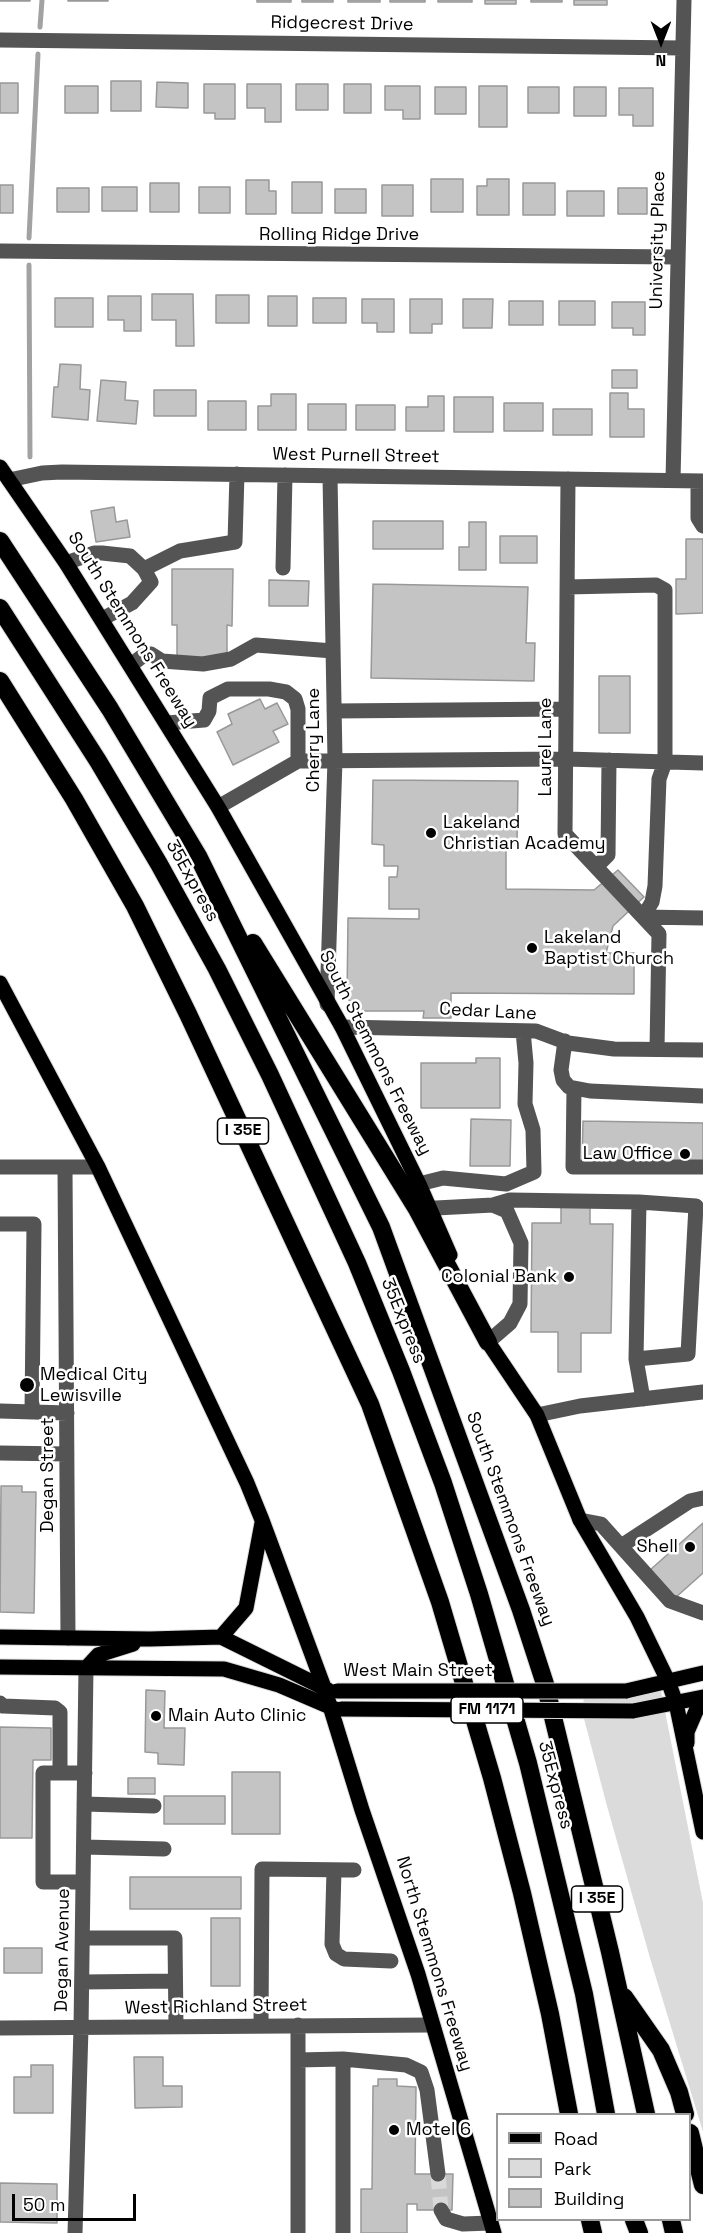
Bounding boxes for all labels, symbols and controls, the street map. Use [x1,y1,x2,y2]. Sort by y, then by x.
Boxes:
street label: Ridgecrest Drive [270,12,414,36]
north arrow [631,12,691,72]
text: N [656,50,666,71]
street label: University Place [646,171,670,309]
street label: Rolling Ridge Drive [259,224,419,246]
street label: West Purnell Street [272,444,440,468]
street label: South Stemmons Freeway [63,528,201,732]
street label: Cherry Lane [303,688,325,792]
street label: Laurel Lane [535,698,557,796]
place label: Lakeland Christian Academy [443,812,606,854]
marker: Lakeland Christian Academy [424,826,438,840]
street label: 35Express [161,836,223,926]
place label: Lakeland Baptist Church [544,927,674,970]
marker: Lakeland Baptist Church [525,941,539,955]
street label: South Stemmons Freeway [314,947,436,1159]
street label: Cedar Lane [439,999,537,1025]
road number: I 35E [218,1118,268,1144]
place label: Law Office [583,1143,673,1165]
marker: Law Office [678,1147,692,1161]
place label: Colonial Bank [441,1266,557,1288]
marker: Colonial Bank [562,1270,576,1284]
street label: 35Express [376,1275,430,1367]
place label: Medical City Lewisville [40,1364,148,1406]
marker: Medical City Lewisville [18,1376,36,1394]
street label: South Stemmons Freeway [461,1409,559,1629]
street label: Degan Street [37,1417,59,1533]
place label: Shell [636,1536,678,1558]
marker: Shell [683,1540,697,1554]
street label: West Main Street [343,1660,493,1682]
road number: FM 1171 [451,1697,523,1723]
place label: Main Auto Clinic [168,1705,307,1727]
marker: Main Auto Clinic [149,1709,163,1723]
street label: 35Express [533,1739,577,1831]
street label: North Stemmons Freeway [391,1854,477,2074]
road number: I 35E [572,1886,622,1912]
street label: Degan Avenue [51,1888,75,2012]
street label: West Richland Street [124,1995,308,2019]
legend [496,2113,691,2221]
place label: Motel 6 [406,2119,471,2141]
marker: Motel 6 [387,2123,401,2137]
text: Road [554,2127,598,2150]
text: Park [554,2157,591,2180]
scale bar [15,2182,140,2220]
text: Building [554,2187,624,2210]
text: 50 m [23,2193,65,2216]

